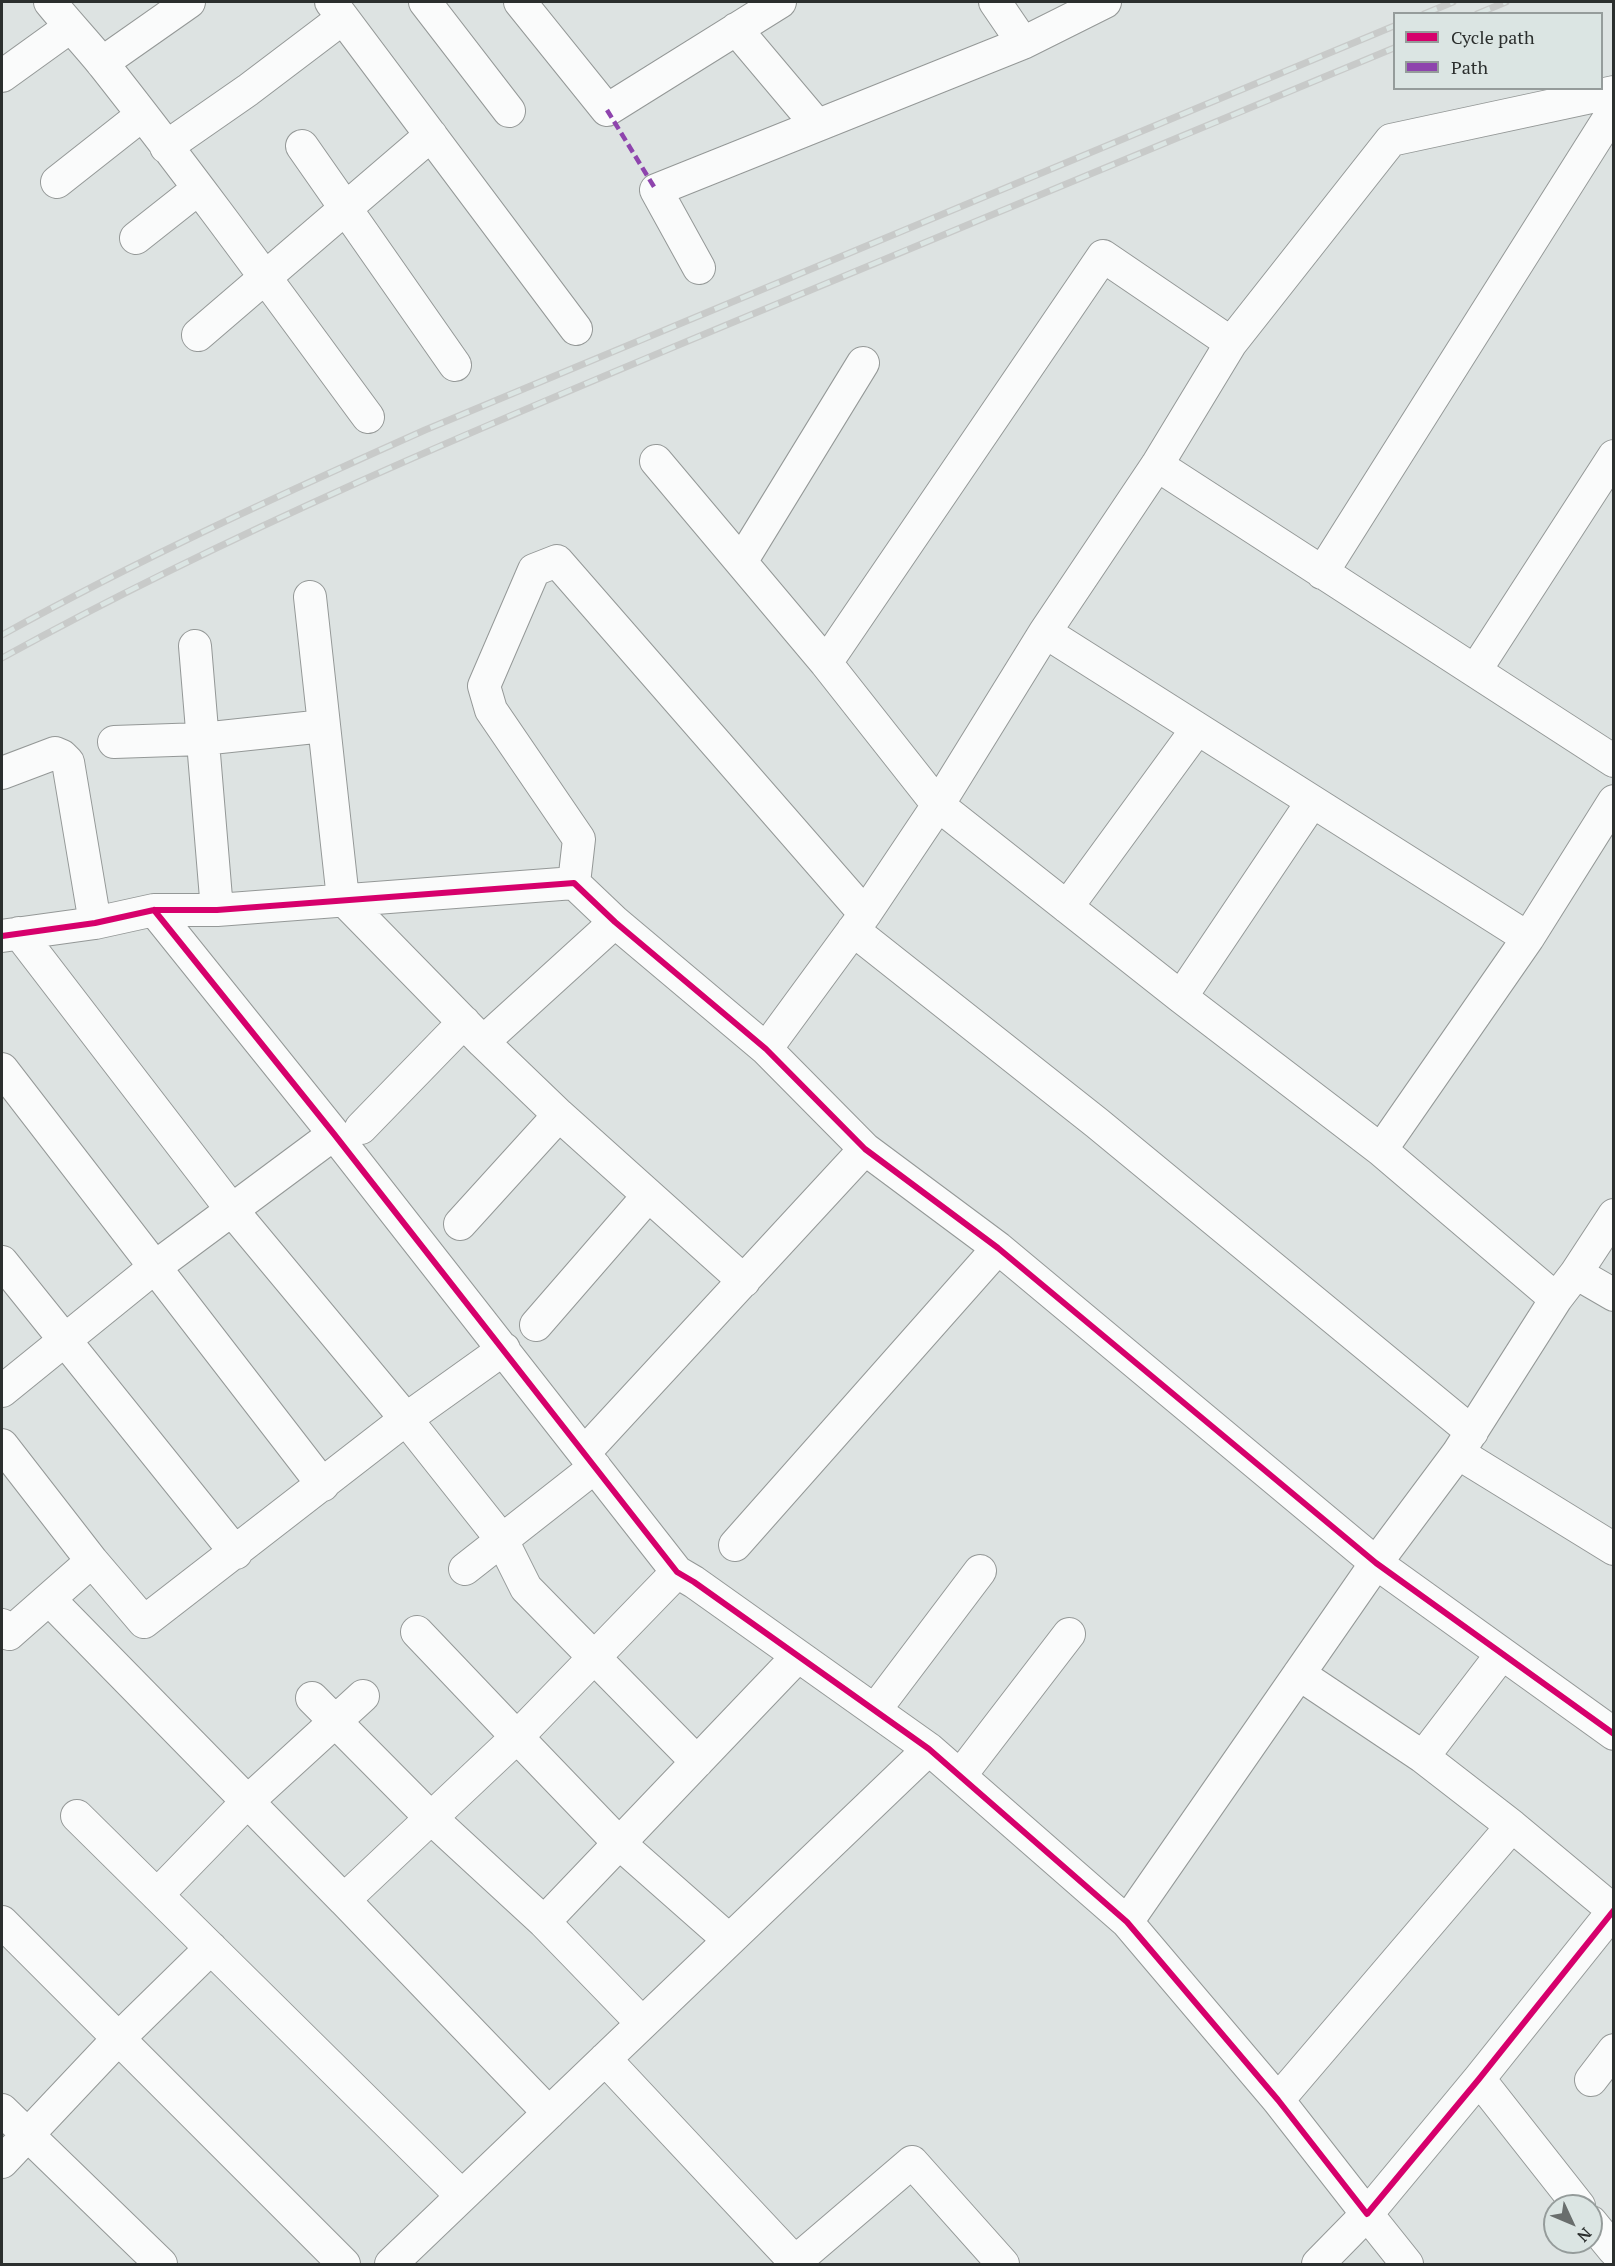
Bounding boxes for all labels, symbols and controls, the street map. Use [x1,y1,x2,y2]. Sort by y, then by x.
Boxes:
legend [1393,12,1603,90]
text: Cycle path [1451,25,1535,49]
text: Path [1451,55,1488,79]
north arrow [1543,2194,1603,2254]
text: N [1572,2223,1597,2247]

